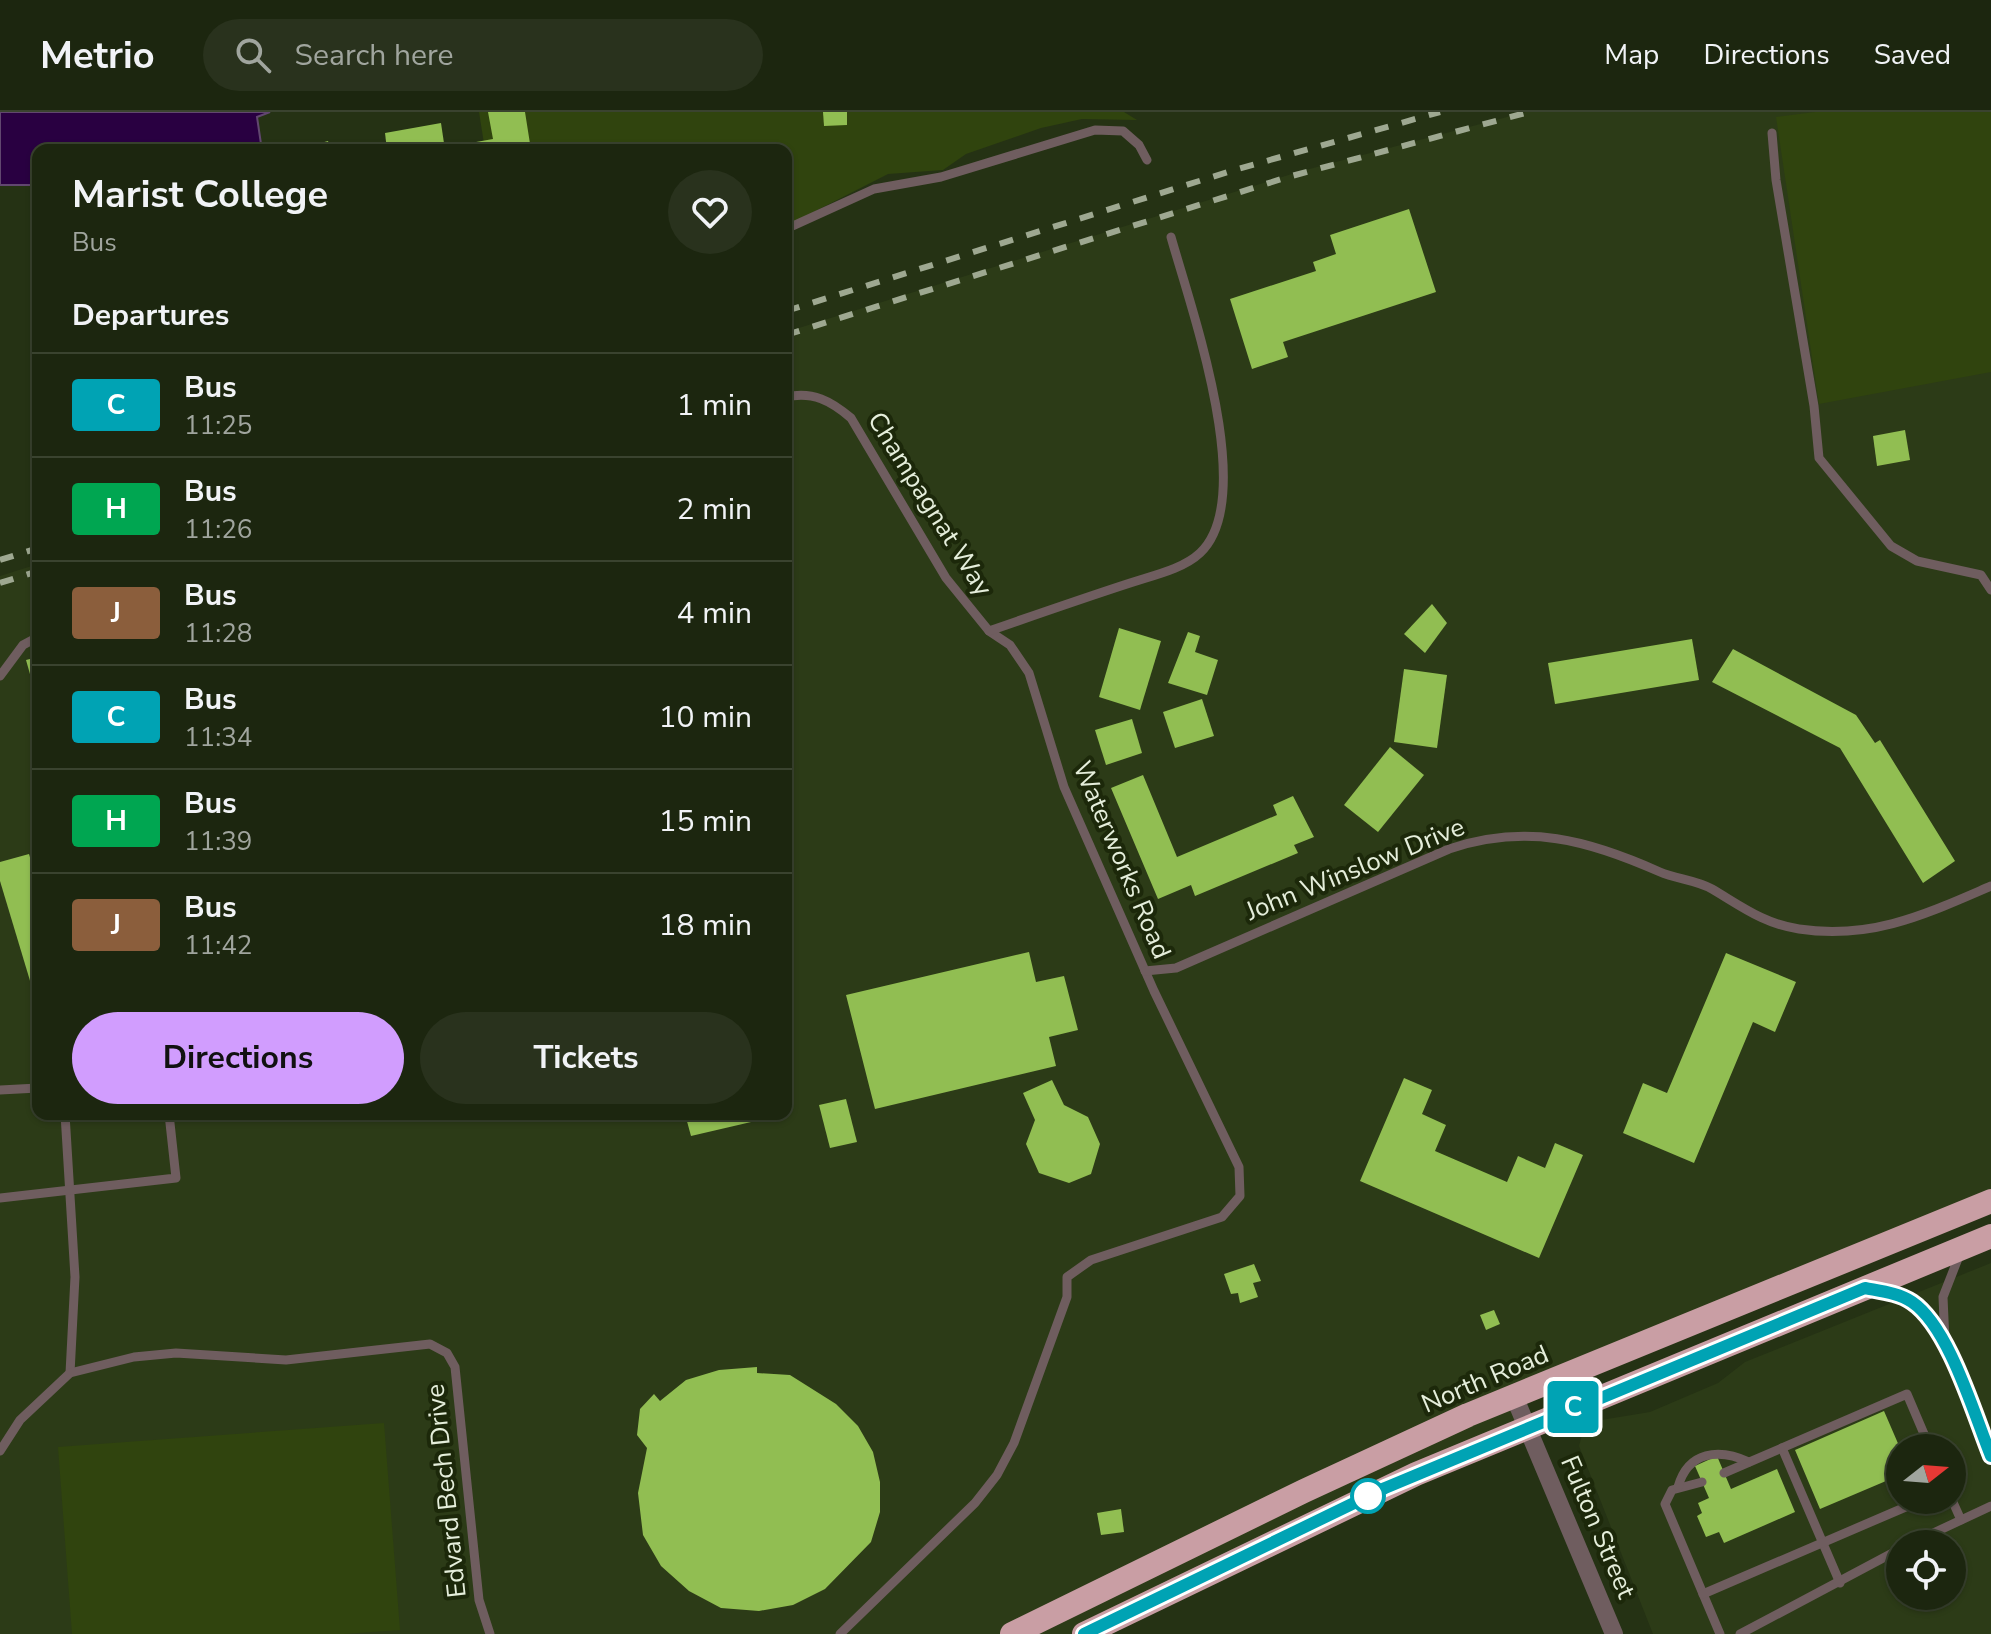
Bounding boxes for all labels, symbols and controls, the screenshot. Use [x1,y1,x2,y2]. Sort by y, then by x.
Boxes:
search box [203,19,763,91]
text: Metrio [40,30,155,81]
icon: search [231,33,275,77]
text: Search here [295,35,454,76]
text: Map [1604,36,1659,74]
text: Directions [1703,36,1830,74]
text: Saved [1874,36,1951,74]
text: Marist College [72,169,328,220]
button: heart [668,170,752,254]
text: Bus [72,225,117,260]
text: Departures [72,295,229,336]
text: Bus [184,367,237,408]
text: 1 min [677,385,752,426]
text: C [106,386,126,424]
street label: Champagnat Way [859,405,1001,603]
text: 11:25 [184,408,252,443]
text: Bus [184,471,237,512]
text: 2 min [677,489,752,530]
text: H [105,490,127,528]
text: 11:26 [184,512,252,547]
text: Bus [184,575,237,616]
text: 4 min [677,593,752,634]
text: J [111,594,121,632]
text: 11:28 [184,616,252,651]
text: Bus [184,679,237,720]
text: 10 min [659,697,752,738]
text: C [106,698,126,736]
text: 11:34 [184,720,252,755]
street label: Waterworks Road [1065,756,1179,964]
text: Bus [184,783,237,824]
text: 15 min [659,801,752,842]
text: H [105,802,127,840]
street label: John Winslow Drive [1239,809,1470,929]
text: 11:39 [184,824,252,859]
text: Bus [184,887,237,928]
text: 18 min [659,905,752,946]
text: J [111,906,121,944]
text: 11:42 [184,928,252,963]
button: Directions [72,1012,404,1104]
button: Tickets [420,1012,752,1104]
street label: North Road [1416,1337,1554,1421]
line badge: C [1547,1381,1599,1433]
street label: Edvard Bech Drive [417,1382,475,1600]
text: C [1563,1388,1583,1426]
north arrow [1886,1434,1966,1514]
map controls [1886,1434,1966,1610]
street label: Fulton Street [1552,1450,1644,1605]
unlabelled marker [1351,1479,1385,1513]
button: locate [1886,1530,1966,1610]

